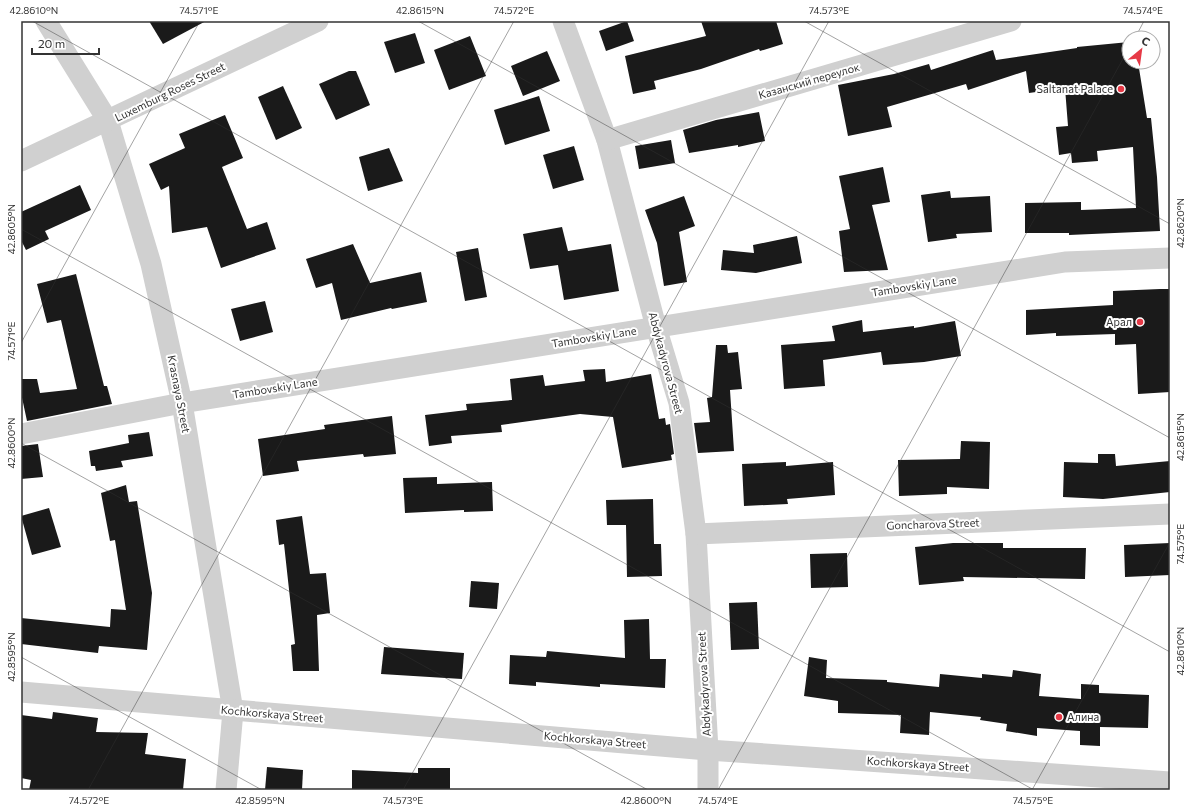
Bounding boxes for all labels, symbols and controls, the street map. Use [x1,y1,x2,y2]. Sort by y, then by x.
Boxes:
text: 42.8610°N [10,4,58,16]
text: 74.571°E [180,4,219,16]
text: 42.8615°N [396,4,444,16]
text: 74.572°E [494,4,534,16]
text: 74.573°E [809,4,849,16]
text: 74.574°E [1123,4,1163,16]
scale bar [32,30,99,56]
north arrow [1121,30,1161,70]
text: С [1140,33,1153,49]
text: 20 m [38,36,65,50]
street label: Luxemburg Roses Street [113,59,227,124]
street label: Казанский переулок [757,60,861,101]
place label: Saltanat Palace [1037,82,1113,95]
marker: Saltanat Palace [1116,84,1126,94]
text: 42.8620°N [1174,198,1186,248]
text: 42.8605°N [5,204,17,254]
street label: Tambovskiy Lane [871,272,957,299]
street label: Abdykadyrova Street [647,310,686,416]
place label: Арал [1106,315,1132,328]
marker: Арал [1135,317,1145,327]
text: 74.571°E [5,321,17,361]
street label: Tambovskiy Lane [551,323,637,350]
street label: Krasnaya Street [166,354,193,434]
street label: Tambovskiy Lane [232,374,318,401]
text: 42.8615°N [1174,413,1186,461]
text: 42.8600°N [5,417,17,469]
street label: Goncharova Street [886,515,980,532]
text: 74.575°E [1174,524,1186,564]
text: 42.8610°N [1174,627,1186,675]
street label: Abdykadyrova Street [694,631,713,737]
text: 42.8595°N [5,632,17,682]
street label: Kochkorskaya Street [220,703,324,725]
place label: Алина [1067,710,1099,723]
marker: Алина [1054,712,1064,722]
street label: Kochkorskaya Street [543,729,647,751]
street label: Kochkorskaya Street [866,753,970,774]
text: 74.572°E [69,794,109,806]
text: 42.8595°N [235,794,285,806]
text: 74.573°E [383,794,423,806]
text: 42.8600°N [620,794,672,806]
text: 74.574°E [698,794,738,806]
text: 74.575°E [1013,794,1053,806]

